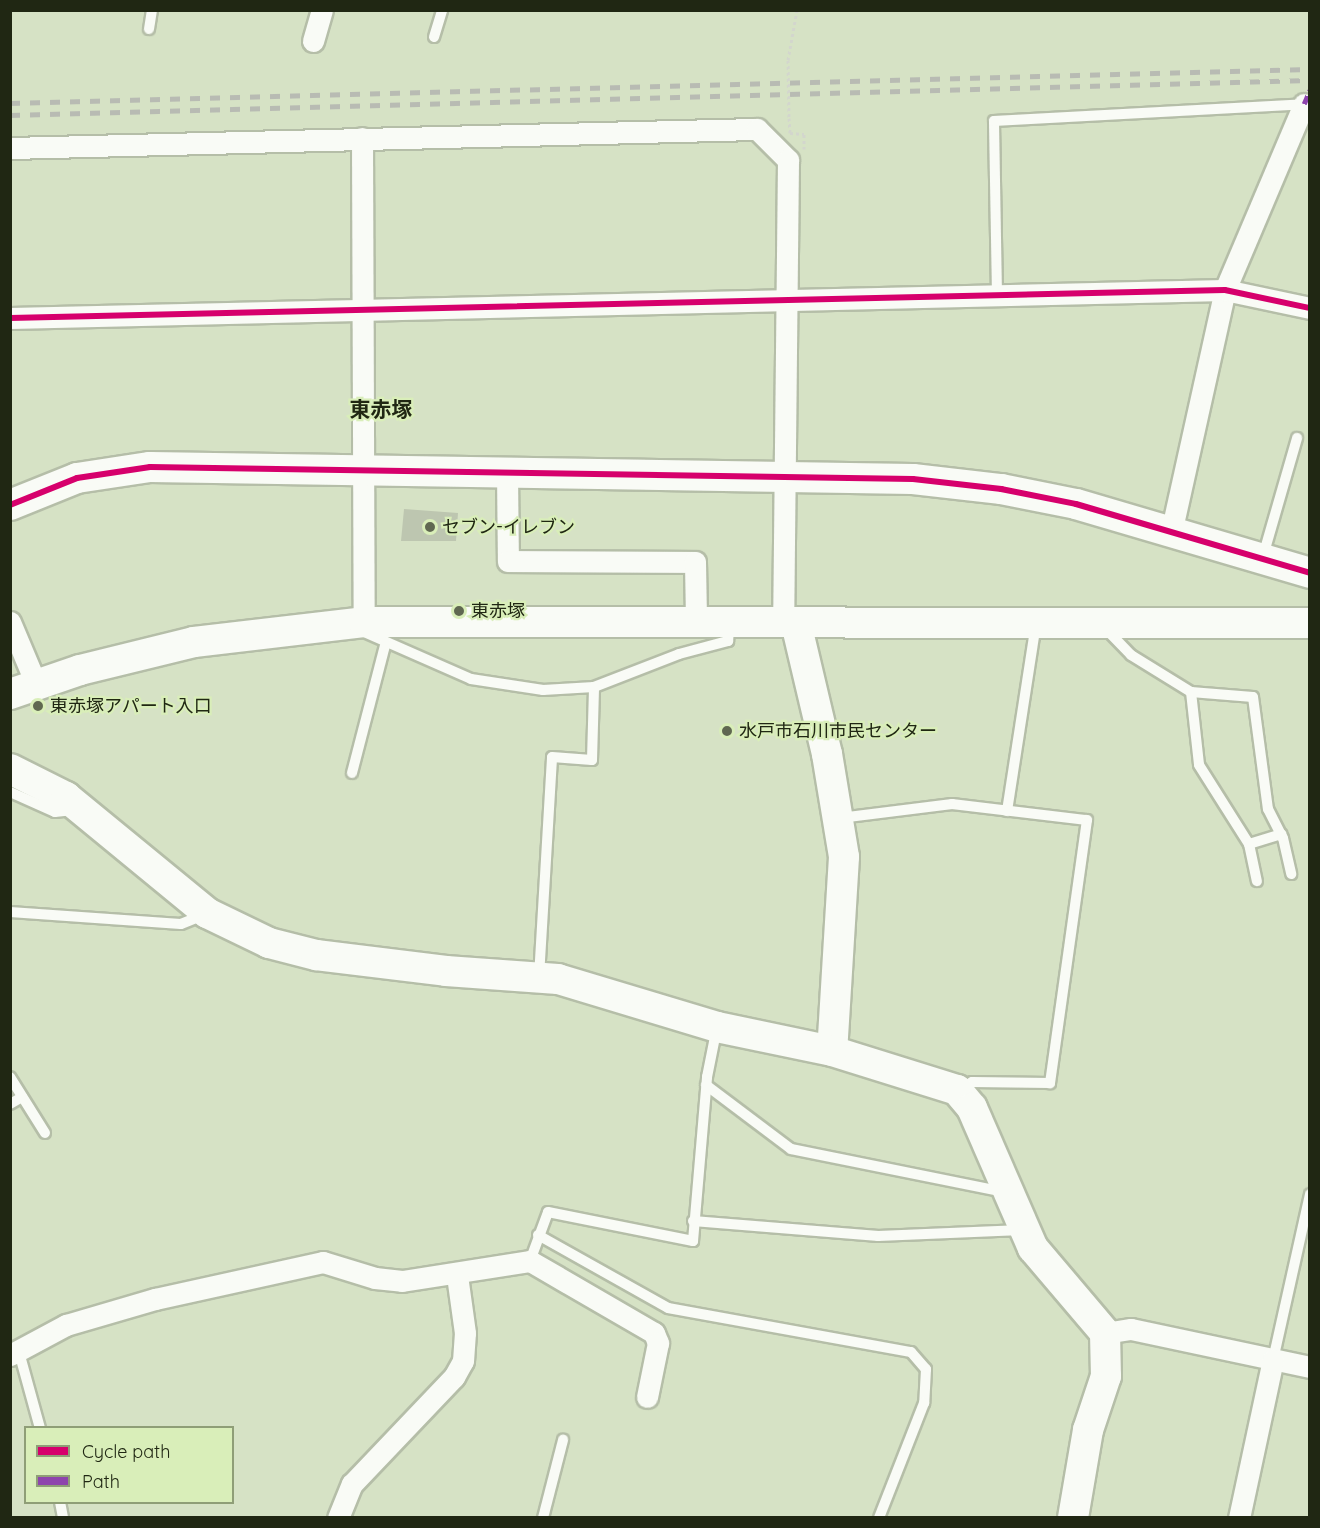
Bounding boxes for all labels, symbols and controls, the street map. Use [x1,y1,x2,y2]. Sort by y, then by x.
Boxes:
district label: 東赤塚 [350,396,412,422]
place label: セブン-イレブン [442,516,575,538]
marker: セブン-イレブン [423,520,437,534]
place label: 東赤塚 [471,600,525,622]
marker: 東赤塚 [452,604,466,618]
place label: 東赤塚アパート入口 [50,695,212,717]
marker: 東赤塚アパート入口 [31,699,45,713]
place label: 水戸市石川市民センター [739,720,937,742]
marker: 水戸市石川市民センター [720,724,734,738]
legend [24,1426,234,1504]
text: Cycle path [82,1440,170,1463]
text: Path [82,1470,120,1493]

